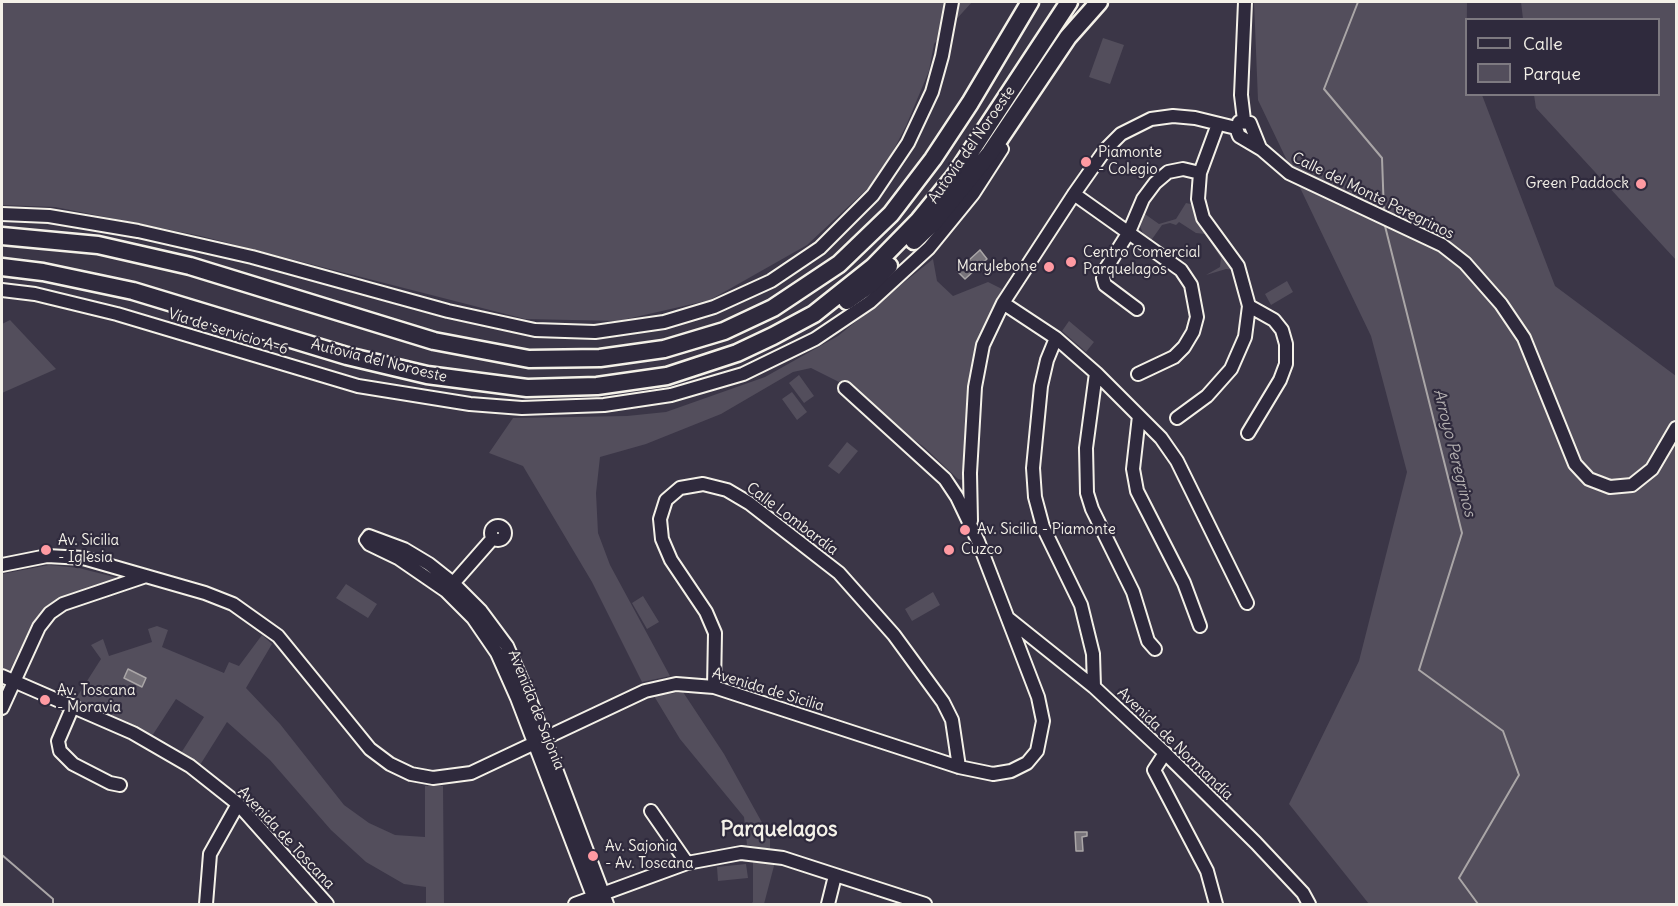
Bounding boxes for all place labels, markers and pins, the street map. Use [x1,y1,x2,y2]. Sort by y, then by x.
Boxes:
place label: Piamonte - Colegio [1098,144,1162,179]
marker: Piamonte - Colegio [1079,155,1093,169]
place label: Green Paddock [1526,175,1629,193]
marker: Green Paddock [1634,177,1648,191]
place label: Centro Comercial Parquelagos [1083,244,1200,279]
marker: Centro Comercial Parquelagos [1064,255,1078,269]
place label: Marylebone [957,258,1037,276]
marker: Marylebone [1042,260,1056,274]
place label: Av. Sicilia - Piamonte [977,521,1116,539]
marker: Av. Sicilia - Piamonte [958,523,972,537]
place label: Av. Sicilia - Iglesia [58,532,119,567]
place label: Cuzco [961,541,1002,559]
marker: Av. Sicilia - Iglesia [39,543,53,557]
marker: Cuzco [942,543,956,557]
place label: Av. Toscana - Moravia [57,682,136,717]
marker: Av. Toscana - Moravia [38,693,52,707]
place label: Av. Sajonia - Av. Toscana [605,838,694,873]
marker: Av. Sajonia - Av. Toscana [586,849,600,863]

